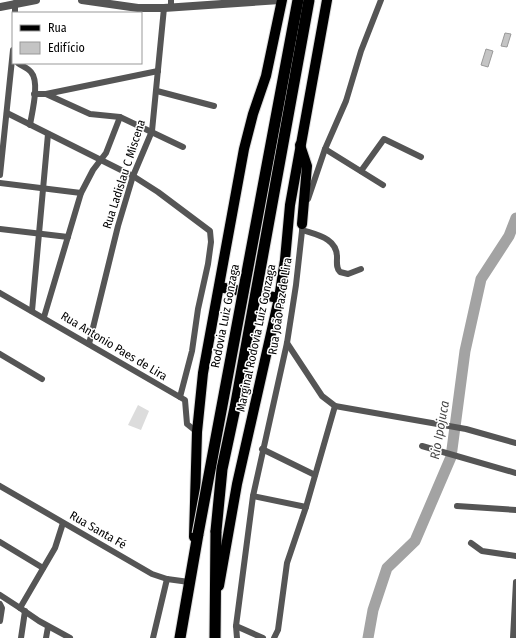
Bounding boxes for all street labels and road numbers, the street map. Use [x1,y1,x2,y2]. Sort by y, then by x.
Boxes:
street label: Rua Ladislau C Miscena [100,118,148,230]
street label: Rua João Paz de Lira [265,256,295,356]
street label: Rodovia Luiz Gonzaga [208,263,242,369]
street label: Marginal Rodovia Luiz Gonzaga [233,263,279,413]
street label: Rua Antonio Paes de Lira [58,309,170,383]
street label: Rua Santa Fé [67,508,129,552]

